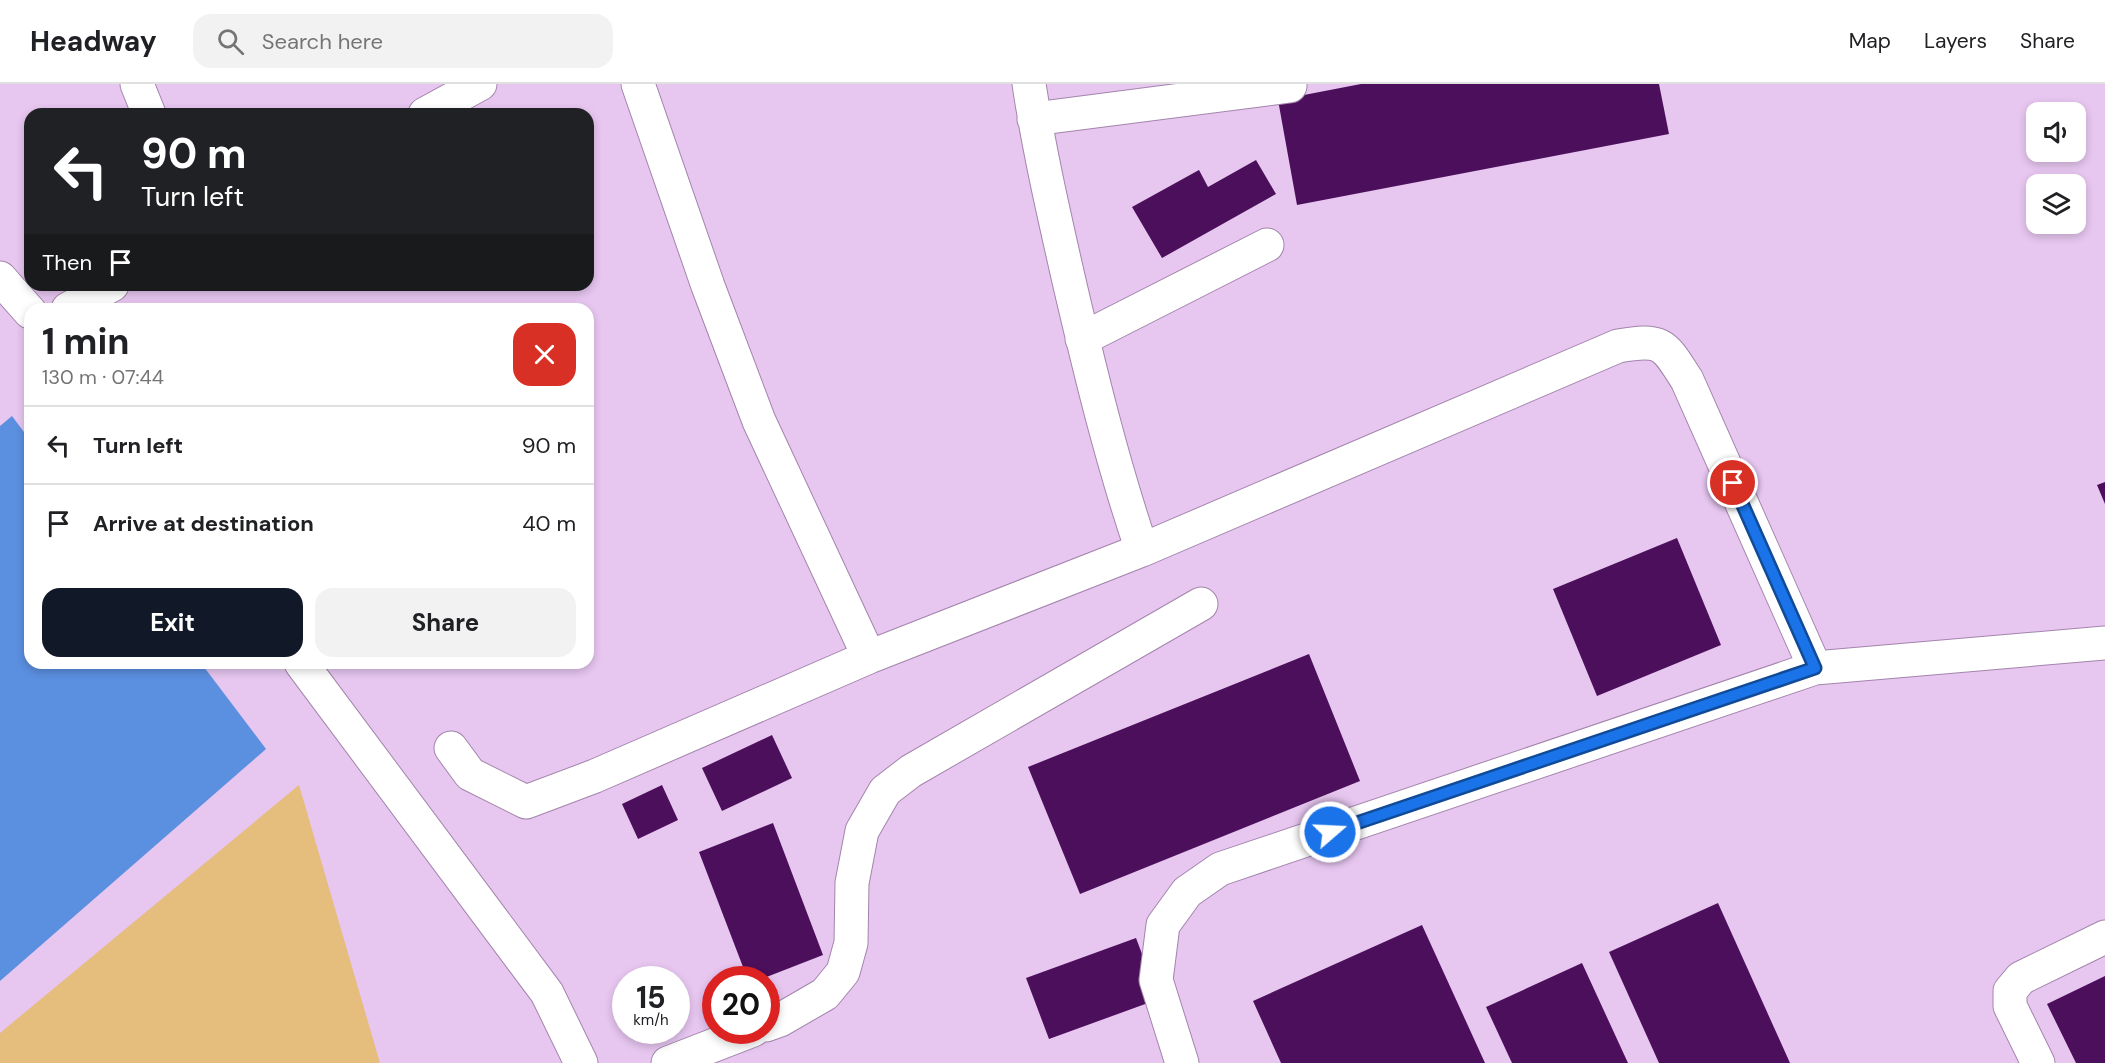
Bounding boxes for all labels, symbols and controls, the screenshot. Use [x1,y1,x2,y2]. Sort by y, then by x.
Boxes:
search box [193,14,613,68]
text: Headway [30,23,157,60]
icon: search [214,25,247,58]
text: Search here [262,27,383,56]
text: Map [1849,27,1891,55]
text: Layers [1924,27,1987,55]
text: Share [2020,27,2075,55]
map controls [2026,102,2086,234]
button: sound [2026,102,2086,162]
text: 90 m [141,126,247,181]
icon: left [42,132,120,210]
button: layers [2026,174,2086,234]
text: Turn left [141,179,244,214]
icon: arrive [104,246,137,279]
text: Then [42,248,92,277]
text: 1 min [42,318,130,365]
button: close [513,323,576,386]
text: 130 m · 07:44 [42,364,164,390]
icon: left [42,429,75,462]
text: Turn left [93,431,183,460]
text: 90 m [522,431,576,460]
pin [1707,457,1758,508]
icon: arrive [1716,466,1749,499]
icon: arrive [42,507,75,540]
text: Arrive at destination [93,509,314,538]
text: 40 m [522,509,576,538]
button: Exit [42,588,303,657]
button: Share [315,588,576,657]
position arrow [1298,800,1362,864]
speed limit sign: 20 [702,966,780,1044]
text: 15 [636,978,666,1017]
text: km/h [633,1010,669,1030]

